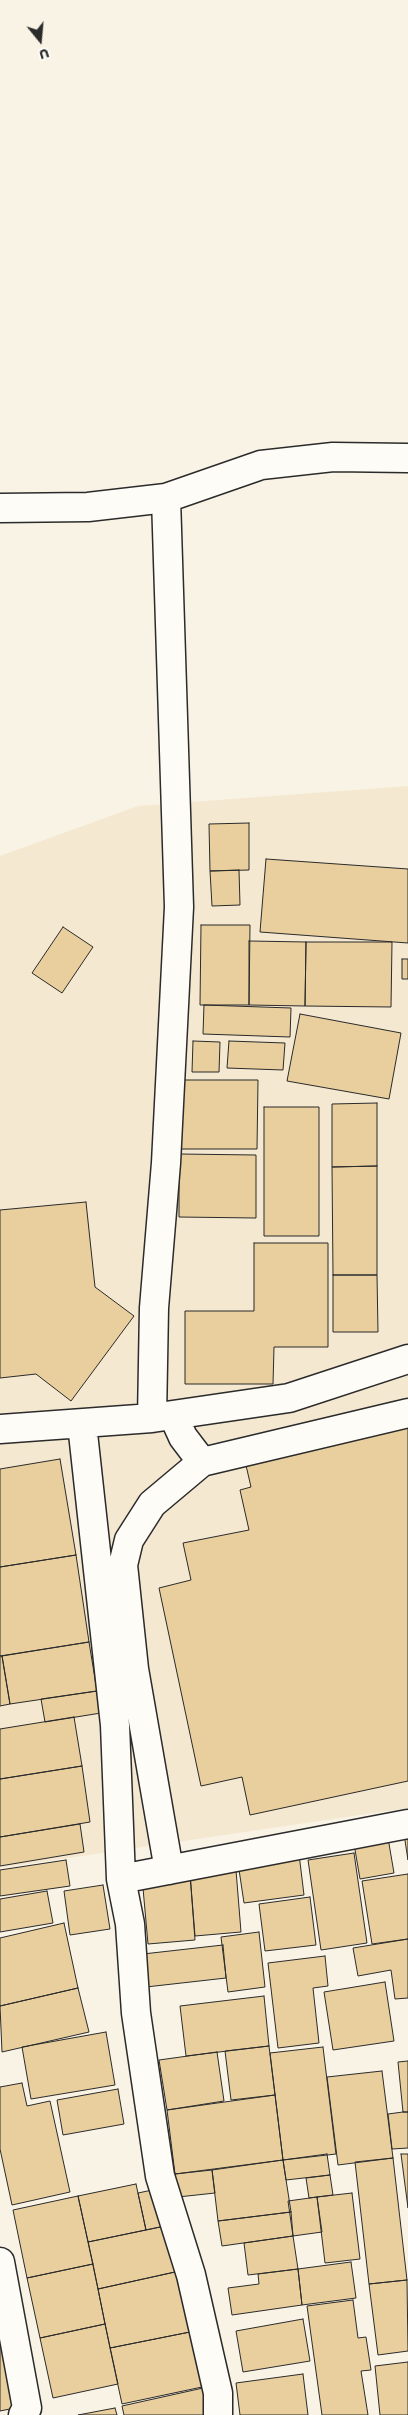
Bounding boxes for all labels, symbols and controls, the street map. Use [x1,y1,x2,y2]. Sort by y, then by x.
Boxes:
north arrow [15,15,65,65]
text: U [37,44,52,64]

